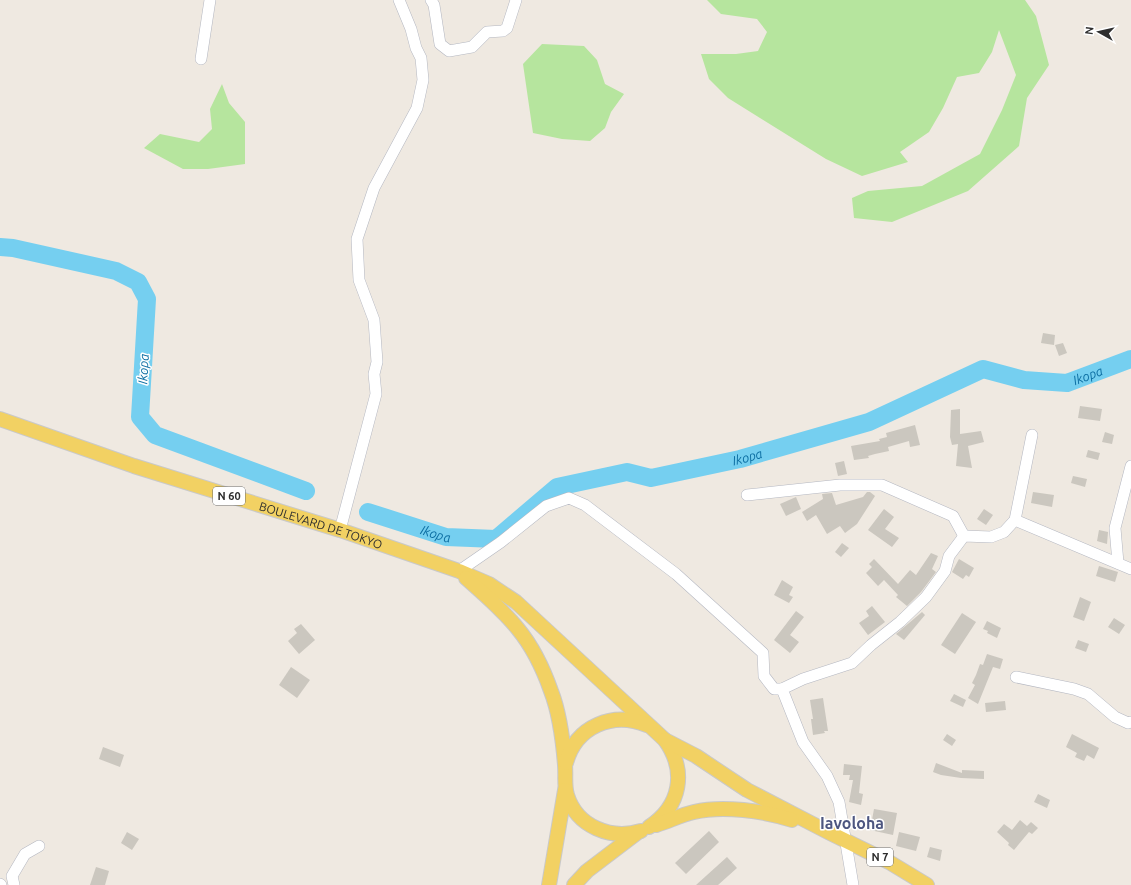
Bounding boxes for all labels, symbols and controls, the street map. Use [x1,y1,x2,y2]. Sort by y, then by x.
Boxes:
north arrow [1079,12,1119,52]
text: N [1083,26,1096,36]
water label: Ikopa [135,353,151,385]
water label: Ikopa [1071,363,1105,387]
water label: Ikopa [731,446,764,467]
road number: N 60 [213,487,245,505]
street label: BOULEVARD DE TOKYO [258,499,384,551]
water label: Ikopa [419,522,451,544]
district label: Iavoloha [820,814,884,832]
road number: N 7 [867,848,893,866]

